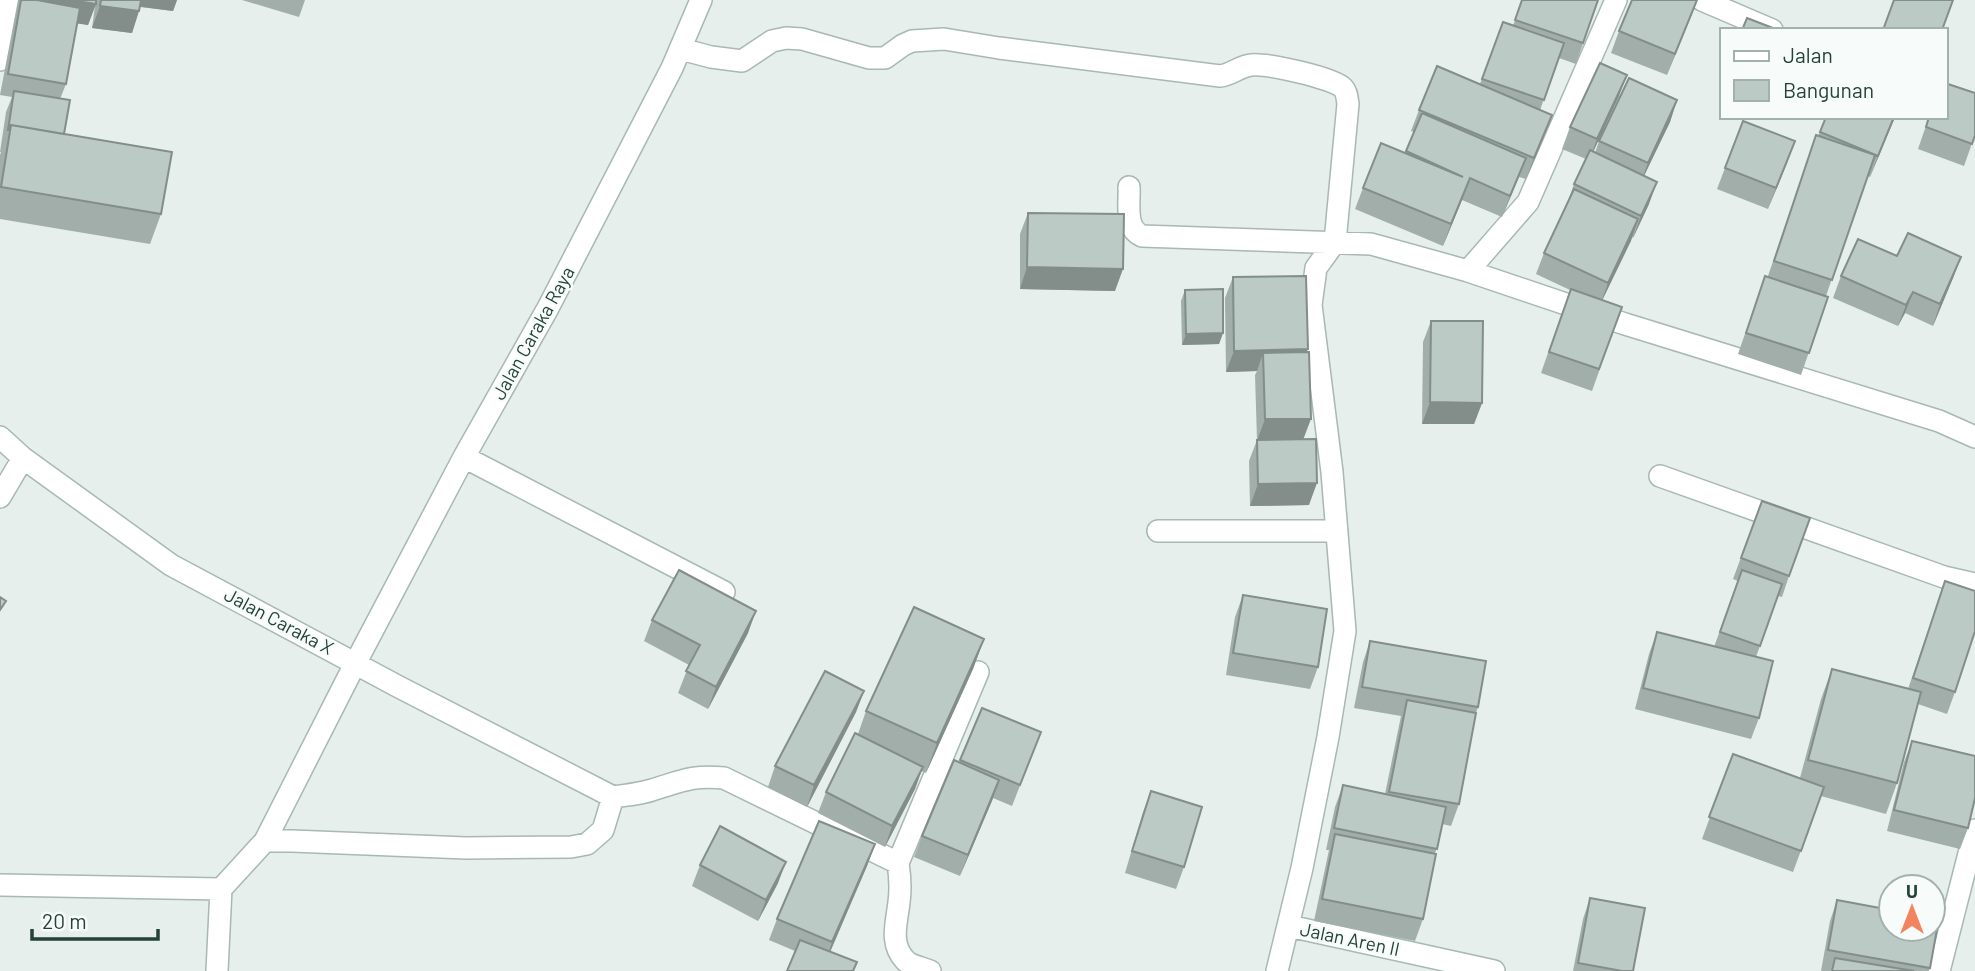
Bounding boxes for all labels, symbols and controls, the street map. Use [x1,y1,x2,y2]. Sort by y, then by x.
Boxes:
legend [1720,28,1947,119]
text: Jalan [1783,42,1833,67]
text: Bangunan [1783,77,1874,102]
street label: Jalan Caraka Raya [486,262,579,403]
street label: Jalan Caraka X [221,582,338,659]
north arrow [1877,873,1947,943]
text: U [1906,879,1918,902]
scale bar [32,898,158,942]
text: 20 m [42,908,87,933]
street label: Jalan Aren II [1298,917,1402,960]

